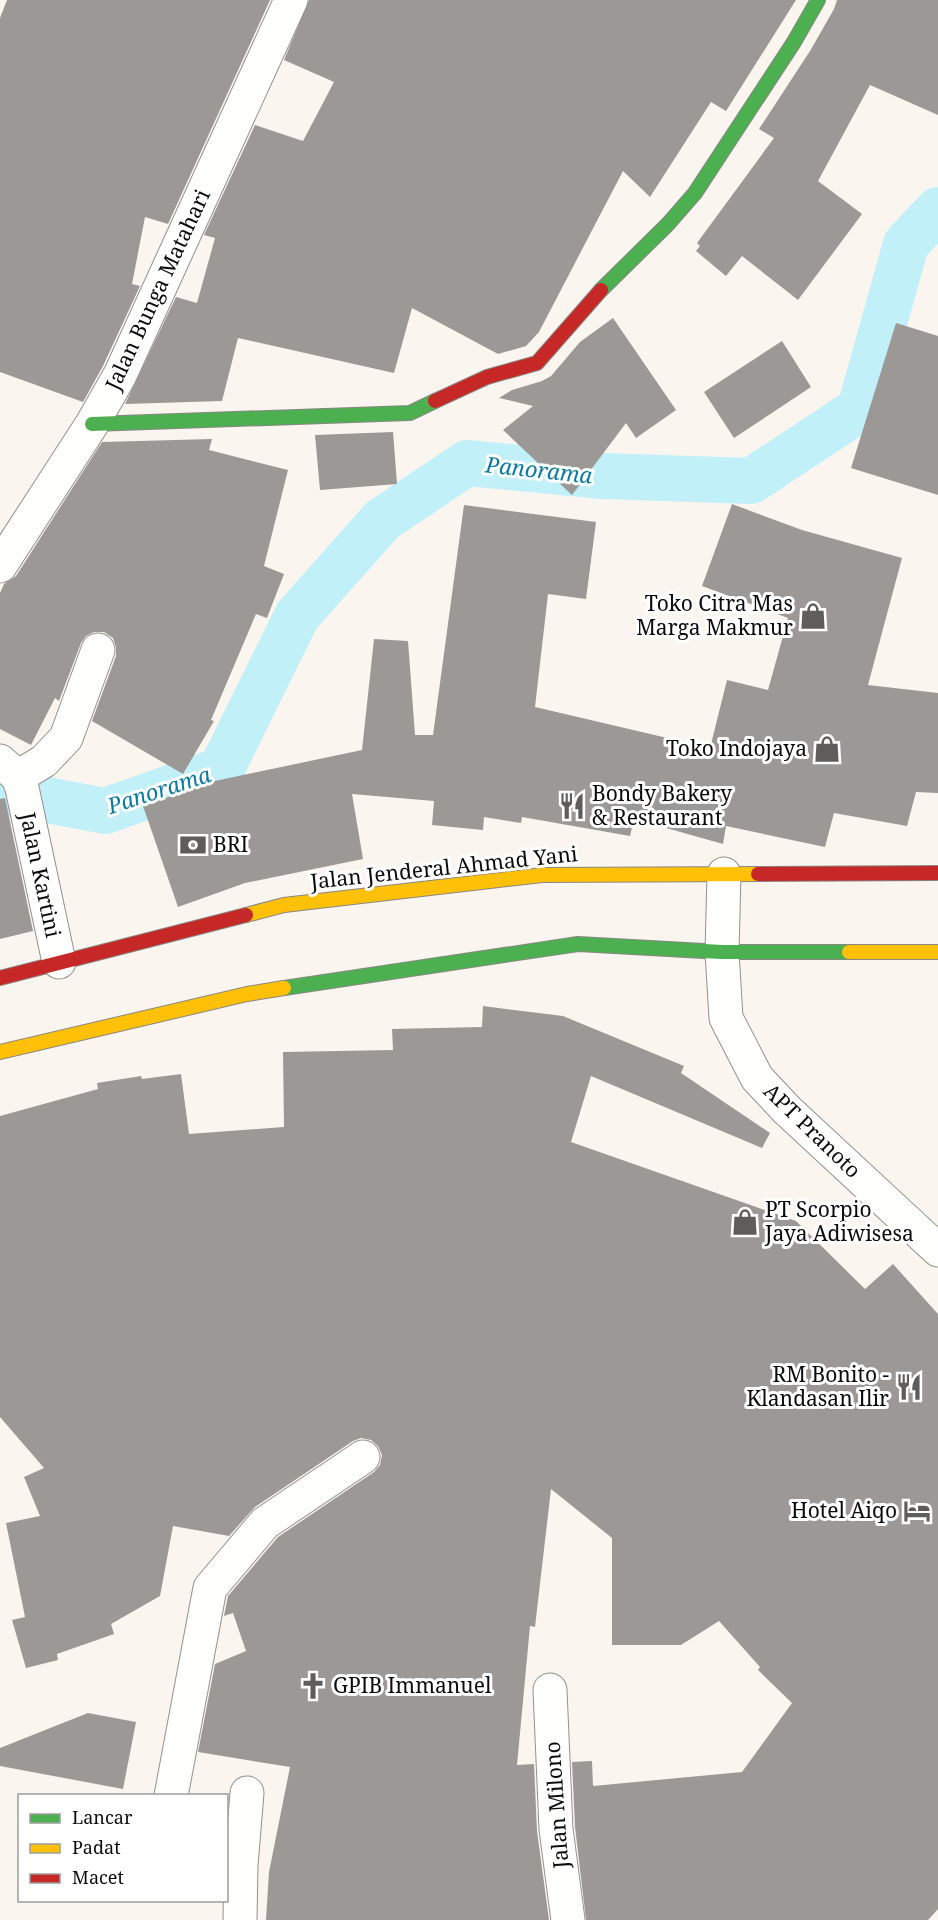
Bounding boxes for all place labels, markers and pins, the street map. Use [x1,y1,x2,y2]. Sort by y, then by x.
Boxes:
place label: Toko Citra Mas Marga Makmur [636,589,793,641]
shop icon: Toko Citra Mas Marga Makmur [798,601,828,631]
place label: Toko Indojaya [666,734,807,762]
shop icon: Toko Indojaya [812,734,842,764]
place label: Bondy Bakery & Restaurant [592,779,732,831]
restaurant icon: Bondy Bakery & Restaurant [557,791,587,821]
bank icon: BRI [178,830,208,860]
place label: BRI [213,830,248,858]
place label: PT Scorpio Jaya Adiwisesa [764,1195,914,1247]
shop icon: PT Scorpio Jaya Adiwisesa [730,1207,760,1237]
place label: RM Bonito - Klandasan Ilir [747,1360,889,1412]
restaurant icon: RM Bonito - Klandasan Ilir [894,1372,924,1402]
place label: Hotel Aiqo [791,1496,897,1524]
hotel icon: Hotel Aiqo [902,1496,932,1526]
church icon: GPIB Immanuel [298,1671,328,1701]
place label: GPIB Immanuel [333,1671,492,1699]

